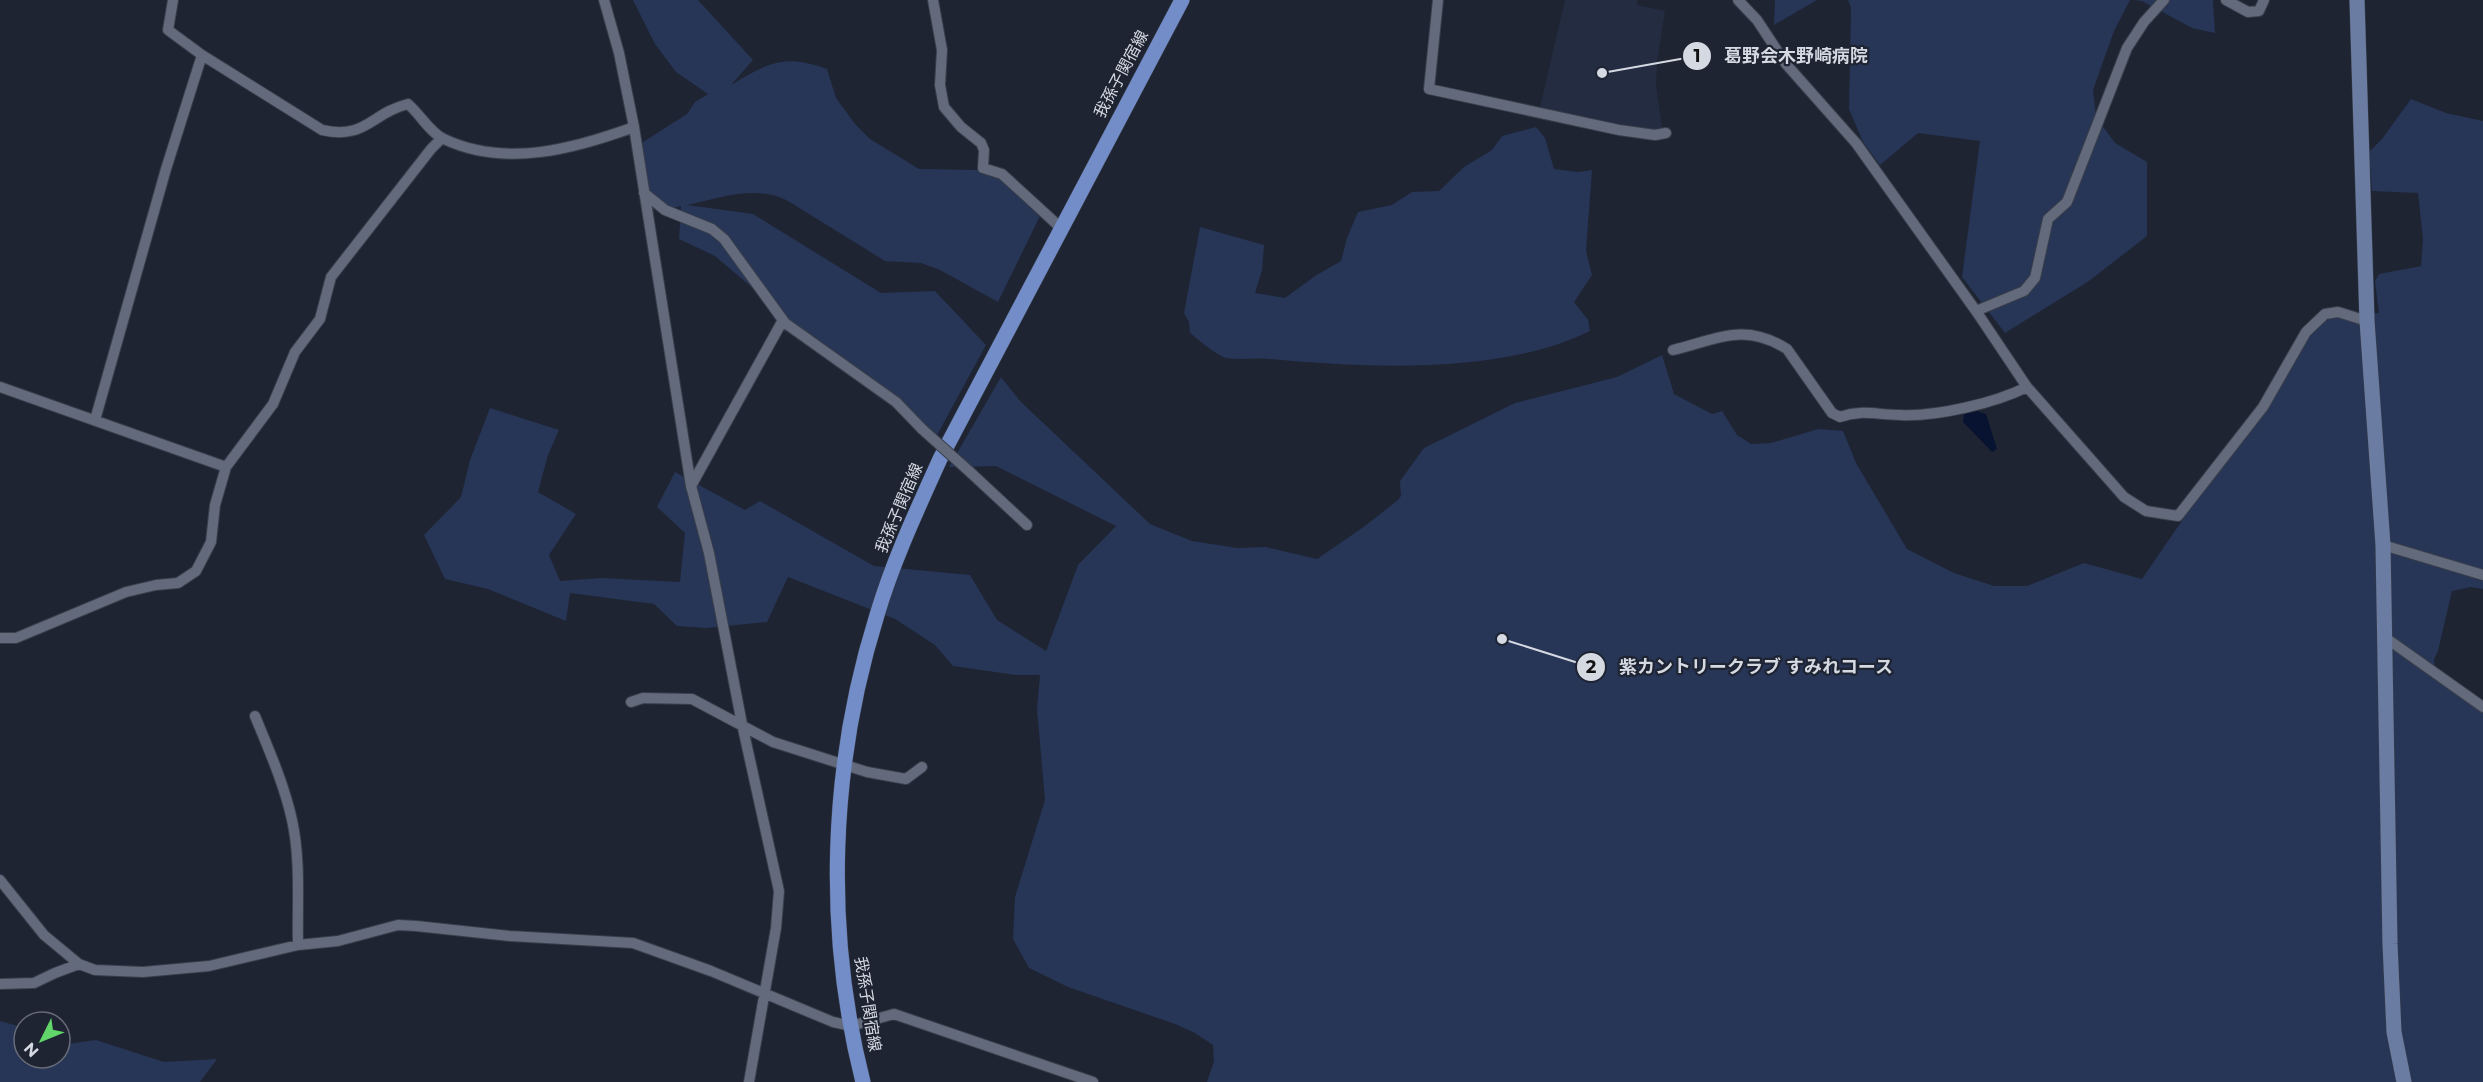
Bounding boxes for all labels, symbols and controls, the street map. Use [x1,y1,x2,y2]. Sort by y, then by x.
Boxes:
street label: 我孫子関宿線 [1090,27,1152,121]
callout: 葛野会木野崎病院 [1682,38,1880,74]
text: 1 [1693,45,1701,67]
text: 葛野会木野崎病院 [1724,45,1868,67]
street label: 我孫子関宿線 [871,460,927,556]
callout: 紫カントリークラブ すみれコース [1576,649,1905,685]
text: 2 [1586,656,1597,678]
text: 紫カントリークラブ すみれコース [1619,656,1893,678]
street label: 我孫子関宿線 [851,955,885,1053]
north arrow [12,1010,72,1070]
text: N [20,1039,43,1061]

